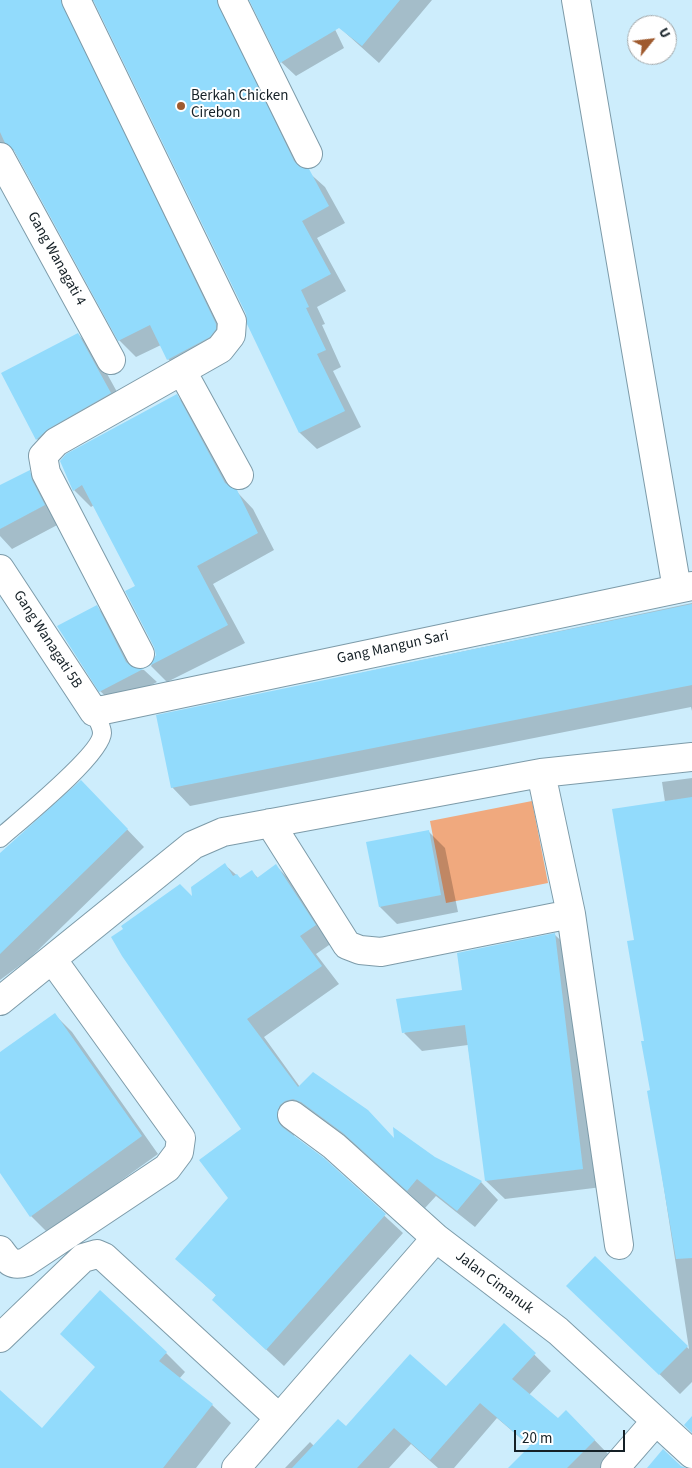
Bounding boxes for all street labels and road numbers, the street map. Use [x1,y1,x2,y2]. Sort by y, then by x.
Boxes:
street label: Gang Wanagati 4 [23,209,89,309]
street label: Gang Wanagati 5B [9,588,85,692]
street label: Gang Mangun Sari [336,627,450,669]
street label: Jalan Cimanuk [451,1248,537,1318]

